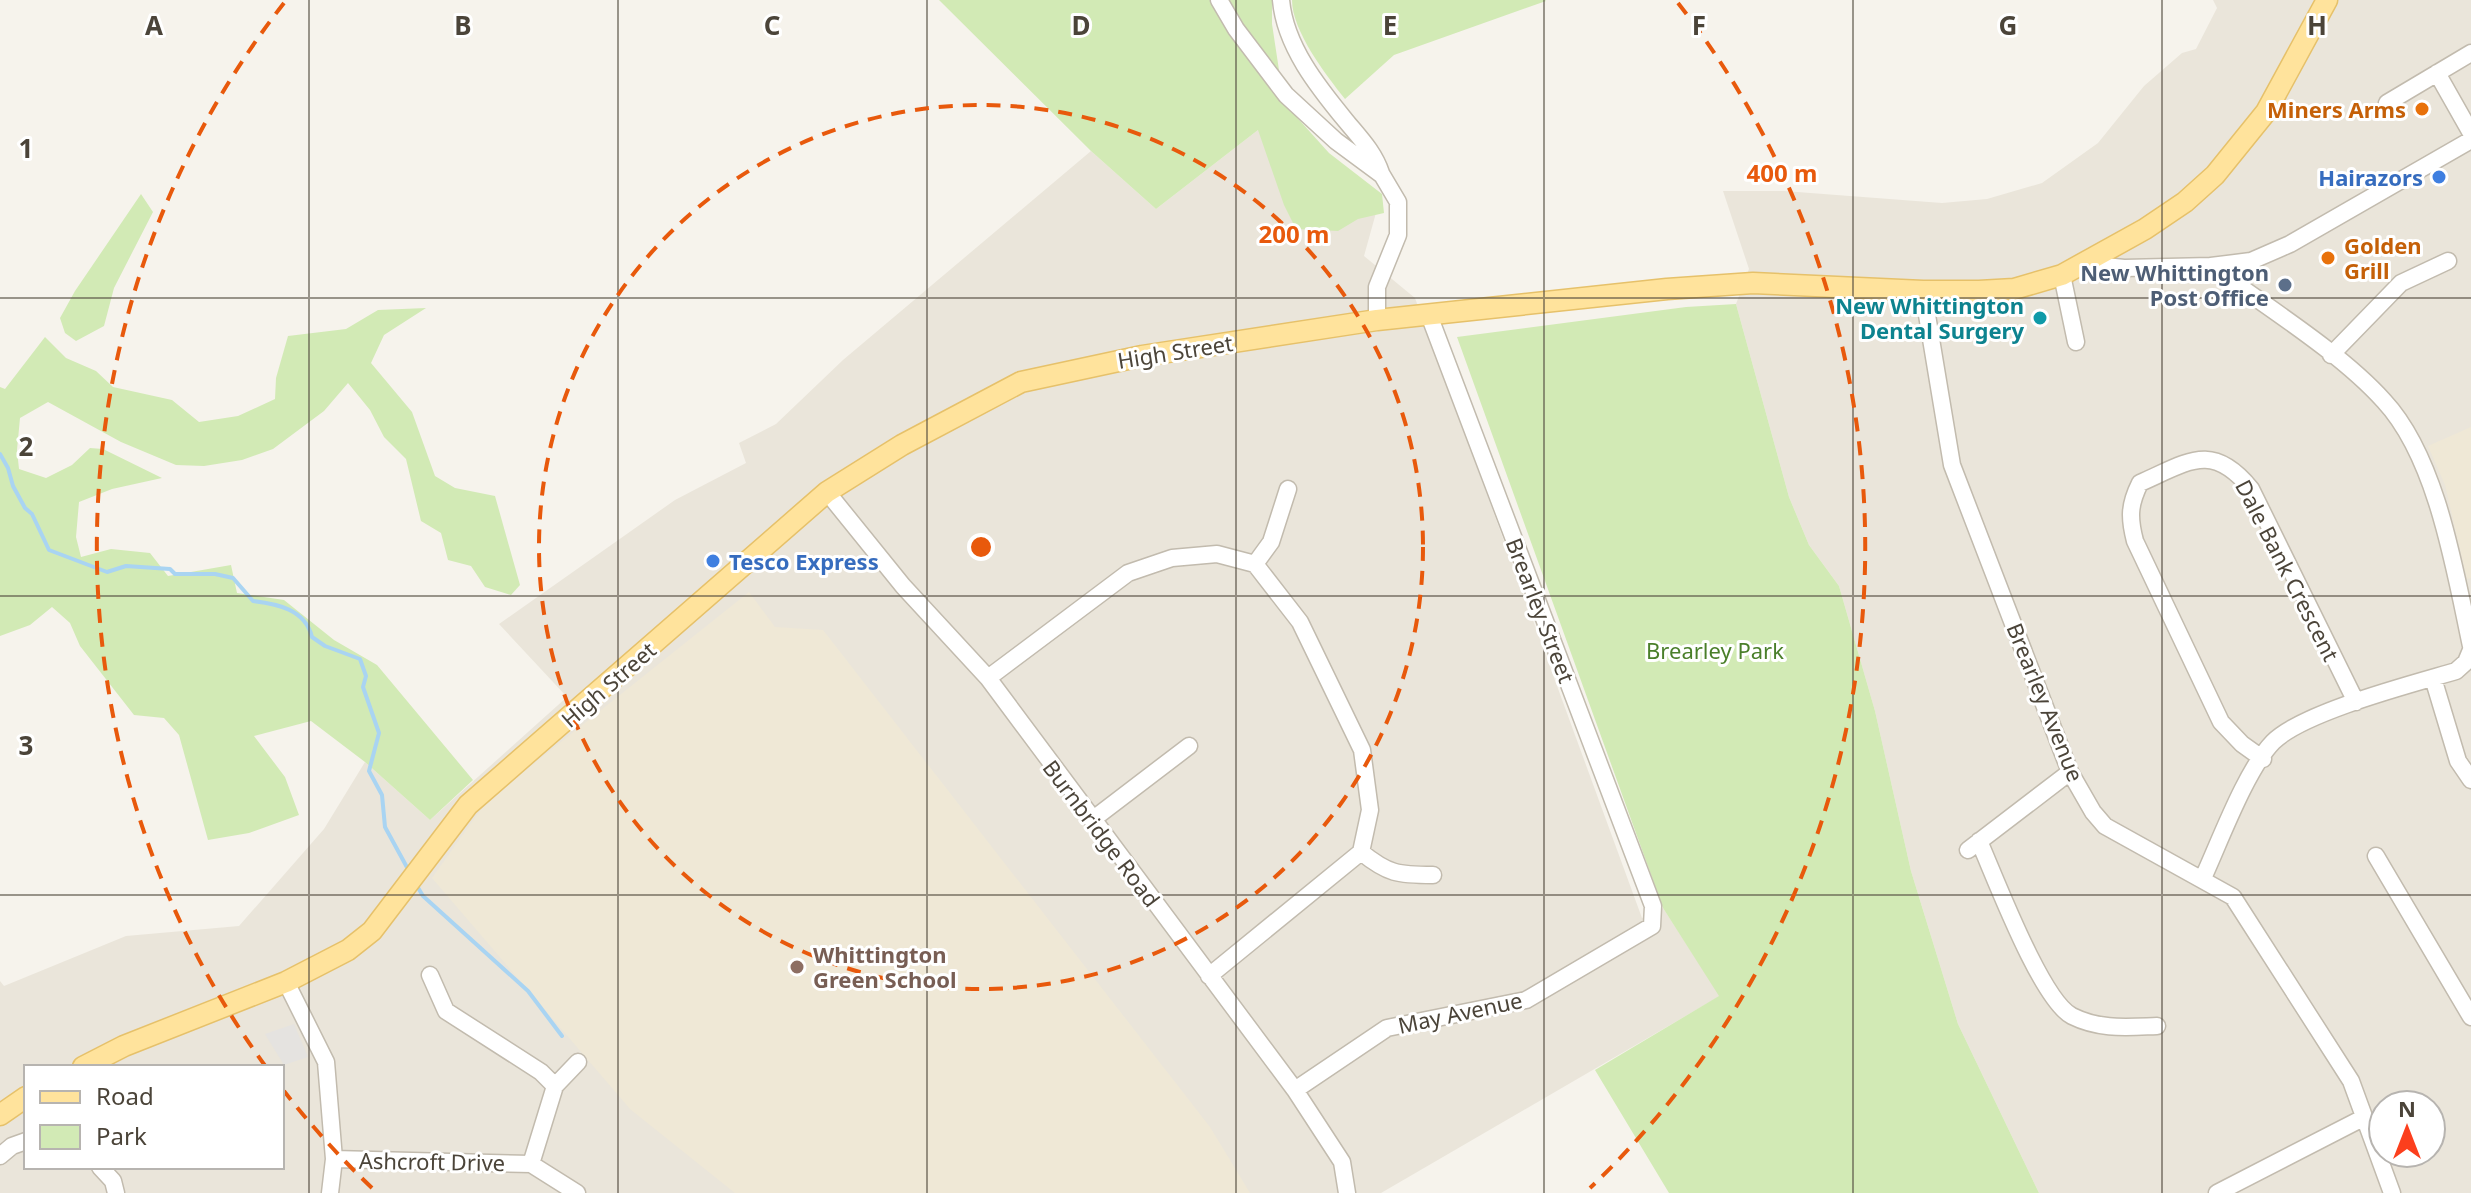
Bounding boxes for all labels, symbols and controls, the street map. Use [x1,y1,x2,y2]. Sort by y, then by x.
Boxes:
text: A [145,7,163,43]
text: B [454,7,472,43]
text: C [764,7,780,43]
text: D [1071,7,1091,43]
text: E [1383,7,1397,43]
text: F [1692,7,1706,43]
text: G [1999,7,2017,43]
text: H [2307,7,2327,43]
place label: Miners Arms [2267,94,2406,124]
marker: Miners Arms [2413,100,2431,118]
text: 1 [19,130,33,166]
text: 400 m [1747,156,1817,189]
place label: Hairazors [2318,162,2423,192]
marker: Hairazors [2430,168,2448,186]
text: 200 m [1259,217,1329,250]
place label: Golden Grill [2344,230,2422,285]
marker: Golden Grill [2319,249,2337,267]
place label: New Whittington Post Office [2080,257,2269,312]
marker: New Whittington Post Office [2276,276,2294,294]
place label: New Whittington Dental Surgery [1835,290,2024,345]
marker: New Whittington Dental Surgery [2031,309,2049,327]
street label: High Street [1115,327,1235,375]
text: 2 [19,428,34,464]
street label: Dale Bank Crescent [2229,474,2347,666]
centre of rings [967,533,995,561]
street label: Brearley Street [1500,533,1582,687]
place label: Tesco Express [729,546,879,576]
marker: Tesco Express [704,552,722,570]
street label: Brearley Avenue [2001,618,2091,786]
street label: High Street [554,635,662,733]
park label: Brearley Park [1646,635,1784,665]
text: 3 [19,727,33,763]
street label: Burnbridge Road [1037,753,1167,913]
place label: Whittington Green School [813,939,956,994]
marker: Whittington Green School [788,958,806,976]
street label: May Avenue [1395,984,1525,1040]
legend [24,1065,284,1169]
text: Road [96,1079,154,1112]
north arrow [2367,1089,2447,1169]
text: N [2398,1093,2416,1123]
text: Park [96,1119,147,1152]
street label: Ashcroft Drive [359,1145,505,1177]

